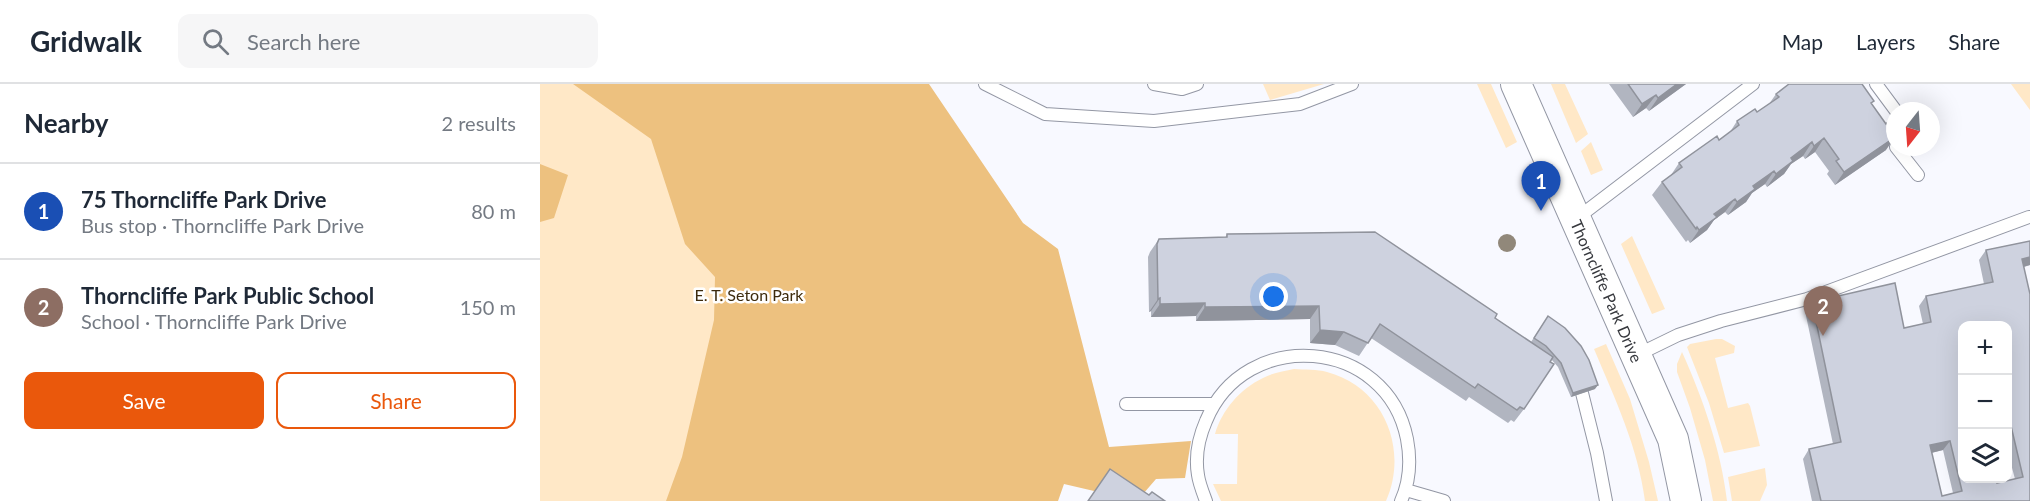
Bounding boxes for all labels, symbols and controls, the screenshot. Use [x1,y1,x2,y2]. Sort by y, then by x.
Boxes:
search box [178,14,598,68]
text: Gridwalk [30,24,142,58]
icon: search [199,25,232,58]
text: Search here [247,28,360,55]
text: Map [1782,29,1823,54]
text: Layers [1856,29,1915,54]
text: Share [1948,29,2000,54]
north arrow [1886,102,1940,156]
text: Nearby [24,107,109,139]
text: 2 results [441,111,516,135]
pin: 1 [1522,162,1560,211]
text: 75 Thorncliffe Park Drive [81,186,326,213]
text: 1 [38,199,49,223]
text: 80 m [471,199,516,223]
text: Bus stop · Thorncliffe Park Drive [81,213,364,237]
street label: Thorncliffe Park Drive [1568,216,1647,365]
text: Thorncliffe Park Public School [81,282,374,309]
your location [1259,282,1288,311]
park label: E. T. Seton Park [695,285,804,304]
pin: 2 [1804,286,1842,336]
text: 2 [38,295,49,319]
text: 150 m [460,295,516,319]
text: School · Thorncliffe Park Drive [81,309,347,333]
map controls [1958,321,2012,483]
button: + [1958,321,2012,375]
button: Save [24,372,264,429]
button: Share [276,372,516,429]
button: − [1958,375,2012,429]
button: layers [1958,429,2012,483]

